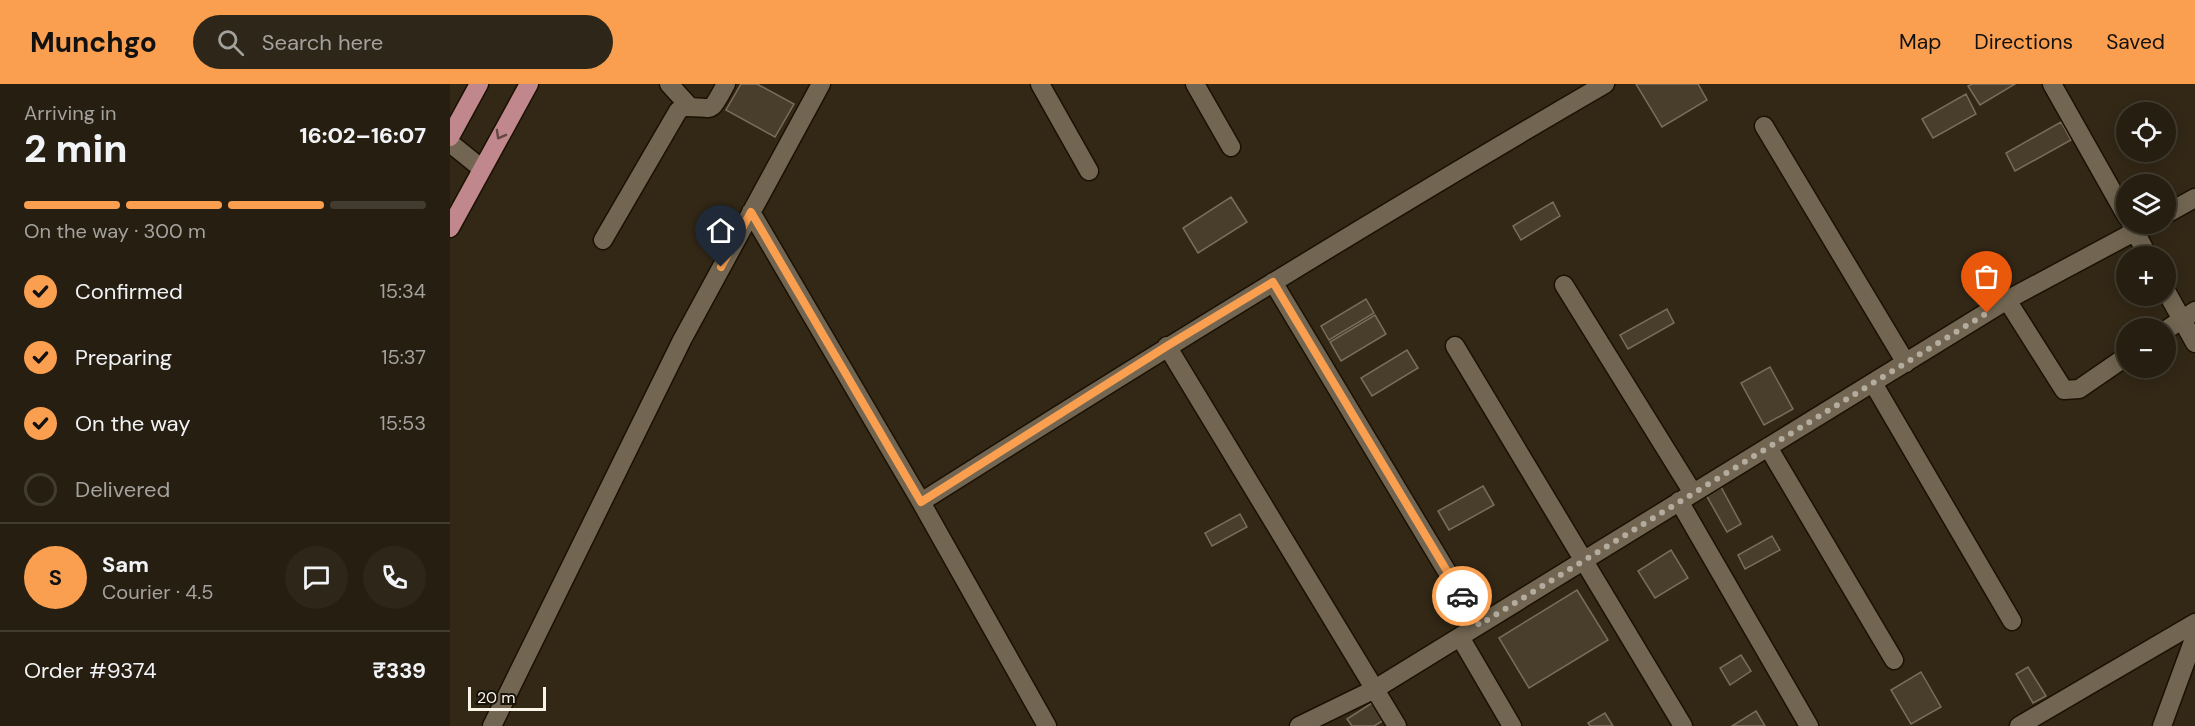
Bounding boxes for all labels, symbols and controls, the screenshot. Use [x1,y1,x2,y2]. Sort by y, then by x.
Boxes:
search box [193,15,613,69]
text: Munchgo [30,24,157,61]
icon: search [214,26,247,59]
text: Search here [262,28,383,57]
text: Map [1899,28,1941,56]
text: Directions [1974,28,2073,56]
text: Saved [2106,28,2165,56]
text: Arriving in [24,100,116,126]
map controls [2116,102,2176,378]
button: locate [2116,102,2176,162]
text: 16:02–16:07 [300,121,426,150]
text: 2 min [24,123,128,174]
one-way arrow [496,129,507,139]
button: layers [2116,174,2176,234]
pin [695,205,746,267]
icon: home [704,214,737,247]
text: On the way · 300 m [24,218,206,244]
button: + [2116,246,2176,306]
pin [1961,251,2012,313]
icon: bag [1970,260,2003,293]
icon: check [24,275,57,308]
text: Confirmed [75,277,183,306]
text: 15:34 [380,278,426,304]
button: − [2116,318,2176,378]
icon: check [24,341,57,374]
text: Preparing [75,343,172,372]
text: 15:37 [381,344,426,370]
icon: check [24,407,57,440]
text: On the way [75,409,190,438]
text: 15:53 [380,410,426,436]
text: Delivered [75,475,170,504]
button: chat [285,546,348,609]
button: phone [363,546,426,609]
text: Sam [102,550,149,579]
text: S [49,563,62,592]
courier [1432,566,1492,626]
text: Courier · 4.5 [102,579,214,605]
icon: car [1446,580,1479,613]
text: Order #9374 [24,656,157,685]
text: ₹339 [372,656,426,685]
scale bar [468,684,546,712]
text: 20 m [477,687,516,708]

